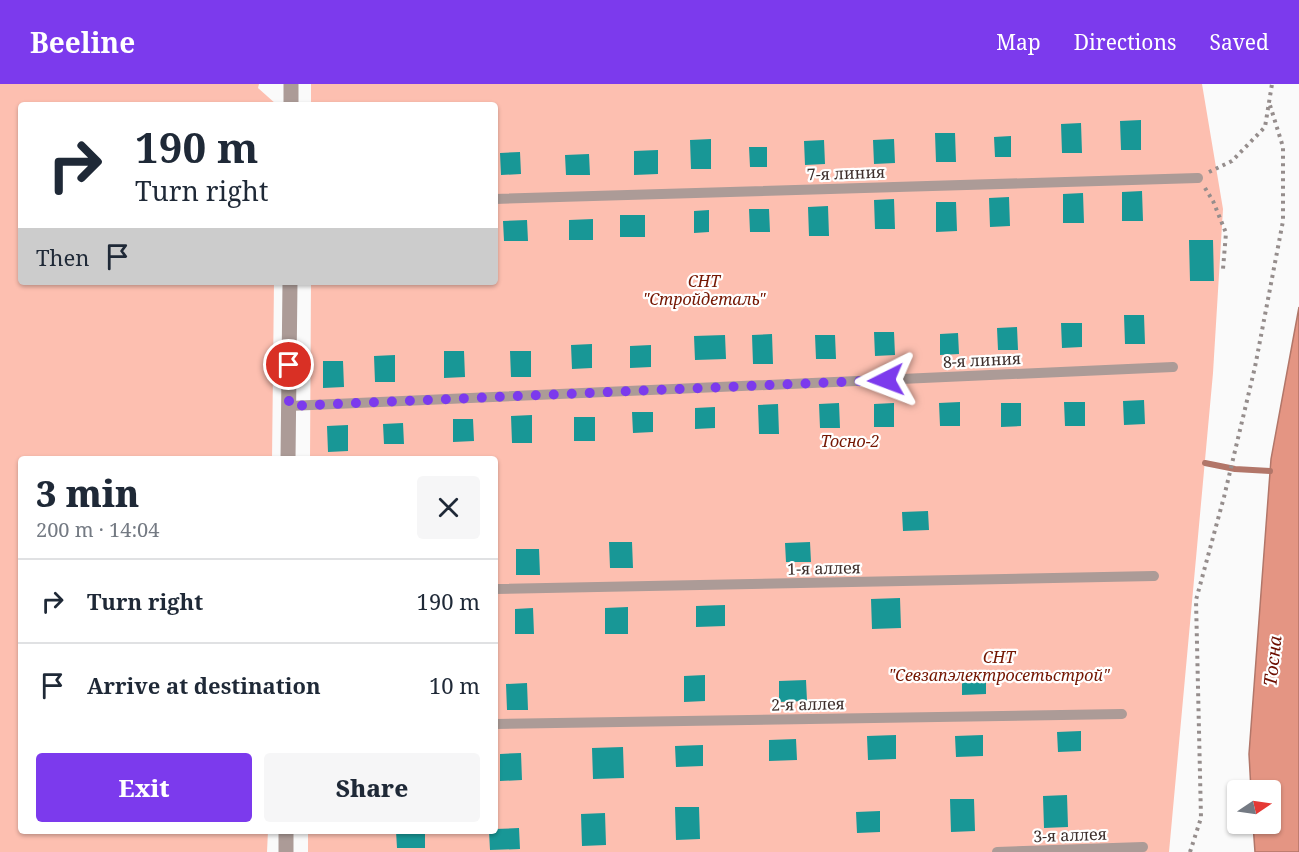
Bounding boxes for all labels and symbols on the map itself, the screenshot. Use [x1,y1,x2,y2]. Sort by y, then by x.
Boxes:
street label: 7-я линия [806,161,886,185]
park label: СНТ "Стройдеталь" [643,270,767,310]
pin [263,339,314,390]
street label: 8-я линия [942,347,1022,373]
position arrow [854,348,918,412]
park label: Тосно-2 [820,430,880,452]
street label: 1-я аллея [787,556,861,580]
water label: Тосна [1257,634,1287,687]
park label: СНТ "Севзапэлектросетьстрой" [889,646,1111,686]
street label: 2-я аллея [771,692,845,716]
north arrow [1227,780,1281,834]
street label: 3-я аллея [1033,823,1107,847]

